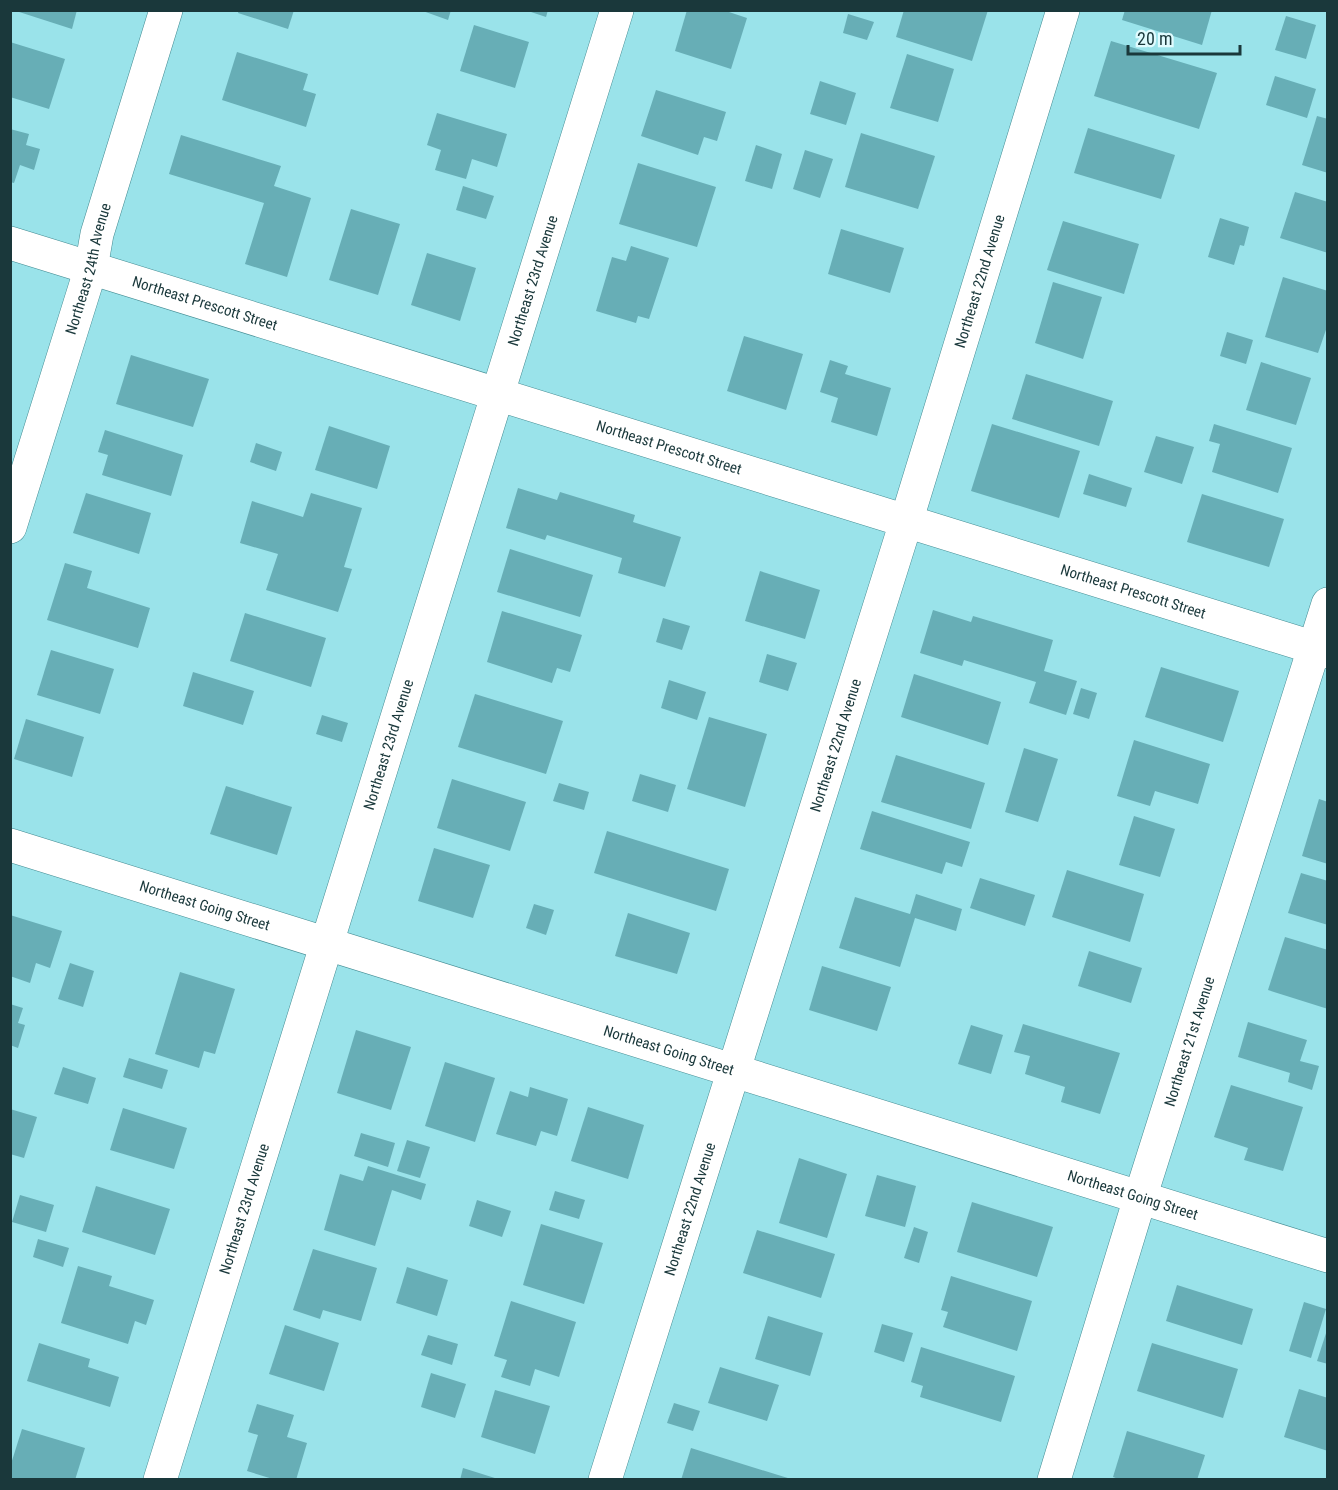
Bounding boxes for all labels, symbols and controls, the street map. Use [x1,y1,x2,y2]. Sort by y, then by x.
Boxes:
scale bar [1128,18,1240,56]
text: 20 m [1137,28,1172,49]
street label: Northeast 24th Avenue [62,201,115,337]
street label: Northeast 22nd Avenue [951,212,1009,350]
street label: Northeast 23rd Avenue [504,213,562,348]
street label: Northeast Prescott Street [130,272,280,334]
street label: Northeast Prescott Street [594,417,744,478]
street label: Northeast Prescott Street [1058,561,1208,623]
street label: Northeast 23rd Avenue [360,677,417,812]
street label: Northeast 22nd Avenue [806,677,865,814]
street label: Northeast Going Street [137,877,272,935]
street label: Northeast 21st Avenue [1161,974,1219,1109]
street label: Northeast Going Street [601,1022,736,1079]
street label: Northeast 22nd Avenue [661,1140,719,1278]
street label: Northeast 23rd Avenue [216,1141,273,1276]
street label: Northeast Going Street [1065,1166,1200,1224]

